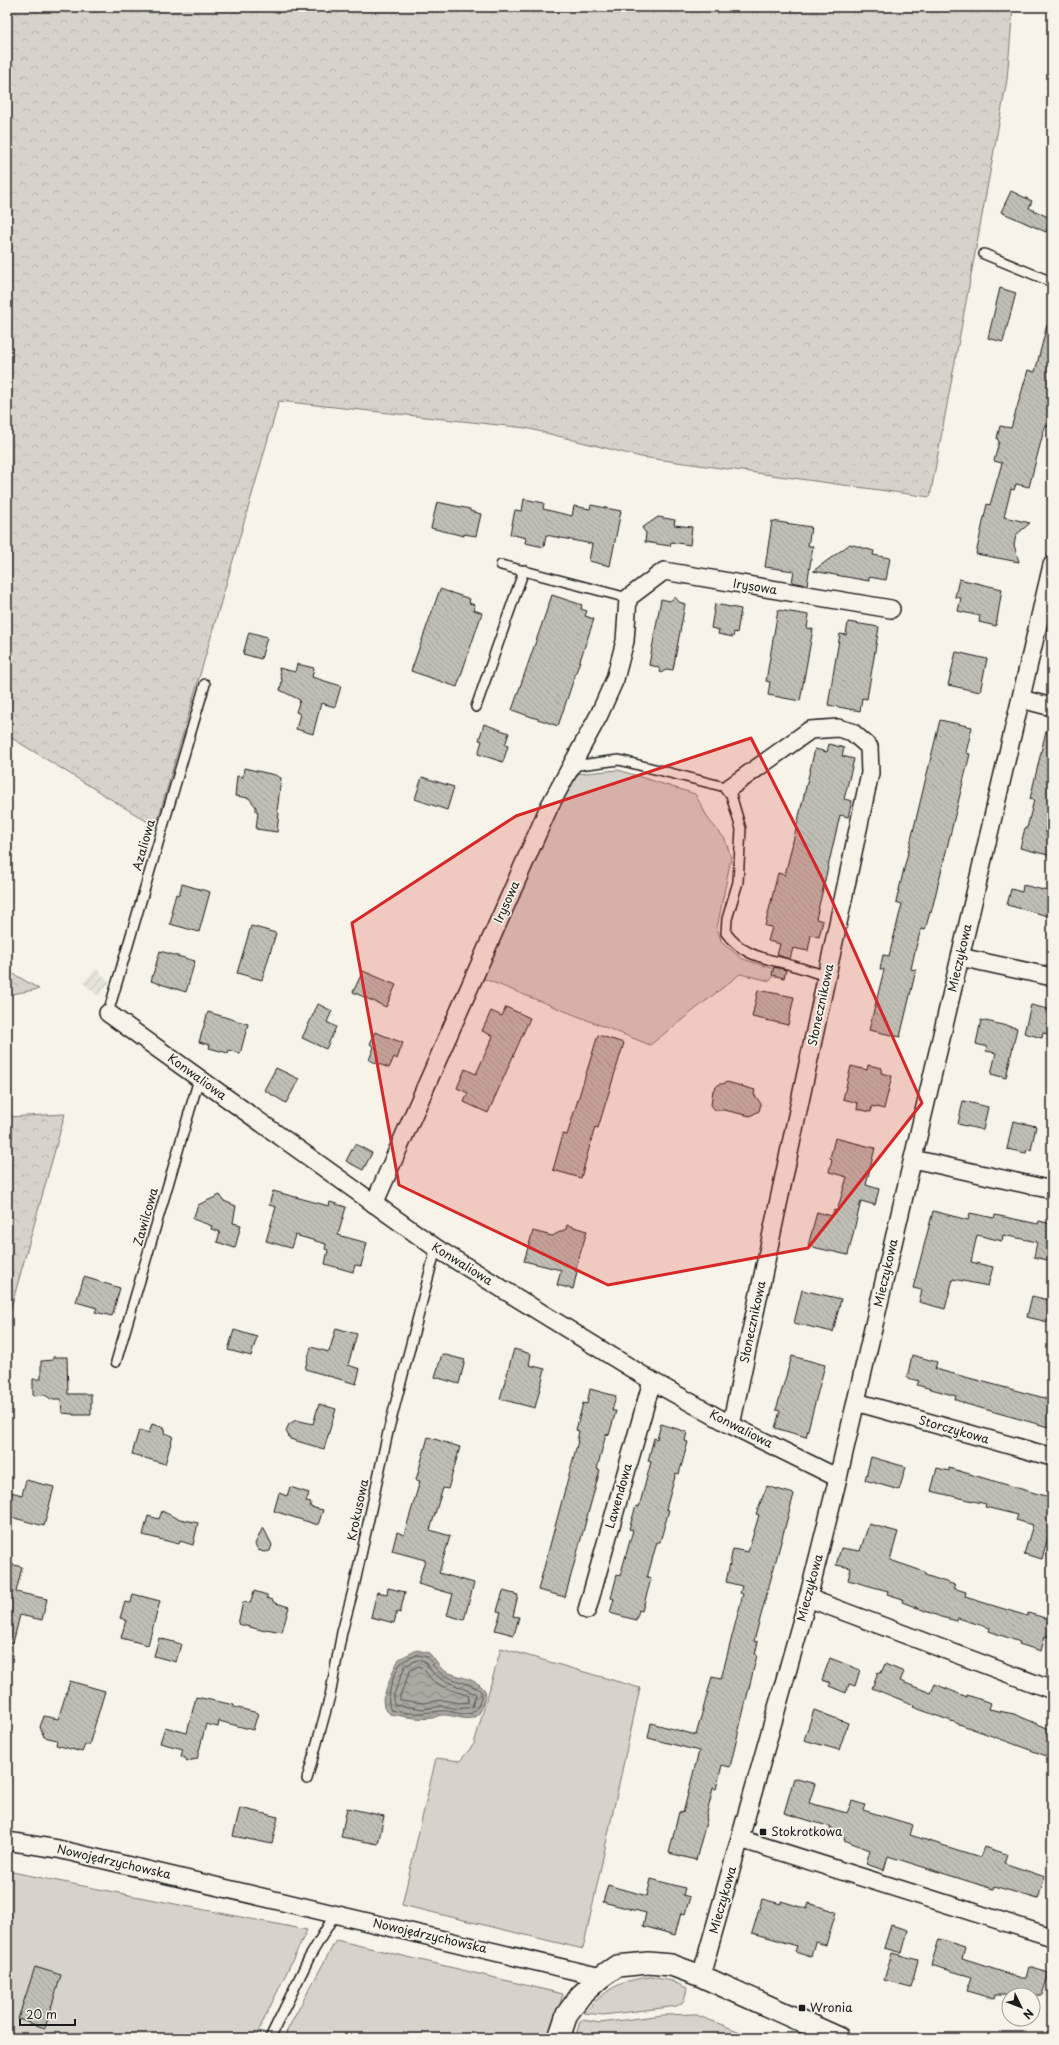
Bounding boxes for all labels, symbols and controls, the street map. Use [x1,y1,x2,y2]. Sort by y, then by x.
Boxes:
street label: Irysowa [732,574,779,598]
street label: Azaliowa [127,816,159,873]
street label: Irysowa [489,877,524,926]
street label: Mieczykowa [942,921,976,994]
street label: Słonecznikowa [803,962,838,1048]
street label: Konwaliowa [164,1049,231,1104]
street label: Zawilcowa [128,1185,162,1248]
street label: Mieczykowa [868,1236,902,1309]
street label: Konwaliowa [429,1237,497,1289]
street label: Słonecznikowa [735,1279,770,1365]
street label: Konwaliowa [707,1404,777,1452]
street label: Storczykowa [917,1410,992,1448]
street label: Lawendowa [600,1461,636,1530]
street label: Krokusowa [342,1477,372,1542]
street label: Mieczykowa [791,1551,827,1624]
place label: Stokrotkowa [771,1822,843,1840]
marker: Stokrotkowa [758,1827,768,1837]
street label: Nowojędrzychowska [55,1839,174,1883]
street label: Mieczykowa [704,1863,740,1936]
street label: Nowojędrzychowska [371,1913,490,1957]
north arrow [1001,1987,1041,2027]
place label: Wronia [810,1998,853,2016]
scale bar [20,2001,75,2027]
marker: Wronia [797,2003,807,2013]
text: 20 m [26,2005,57,2023]
text: N [1019,2005,1038,2023]

